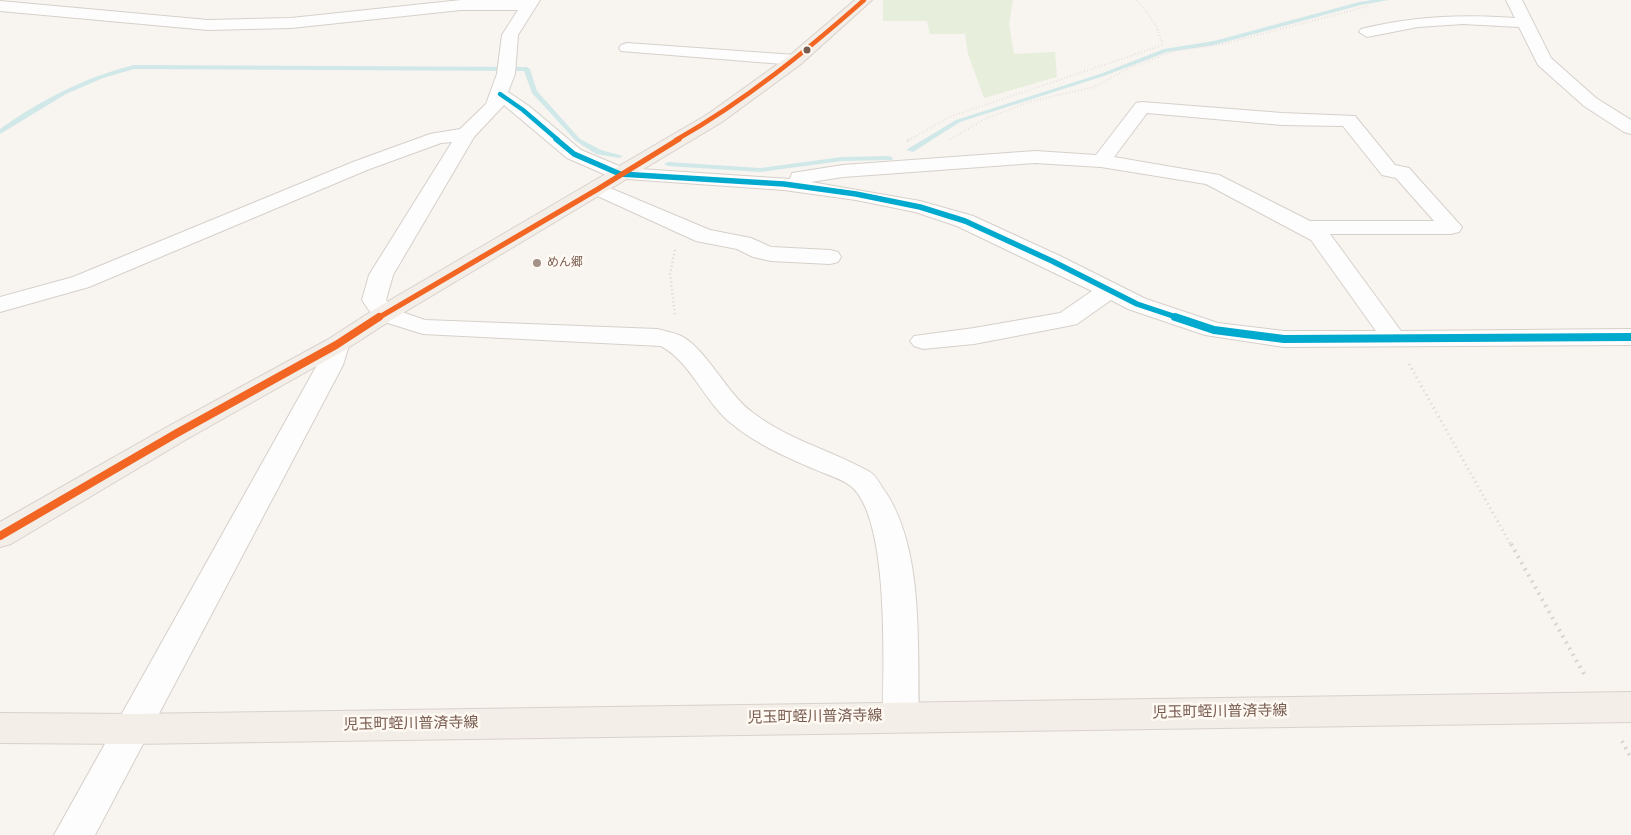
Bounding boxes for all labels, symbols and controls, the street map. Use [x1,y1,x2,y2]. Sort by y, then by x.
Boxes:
unlabelled marker [802,45,812,55]
place label: めん郷 [547,256,583,270]
marker: めん郷 [531,257,543,269]
street label: 児玉町蛭川普済寺線 [1152,702,1288,722]
street label: 児玉町蛭川普済寺線 [747,707,883,727]
street label: 児玉町蛭川普済寺線 [343,714,479,734]

